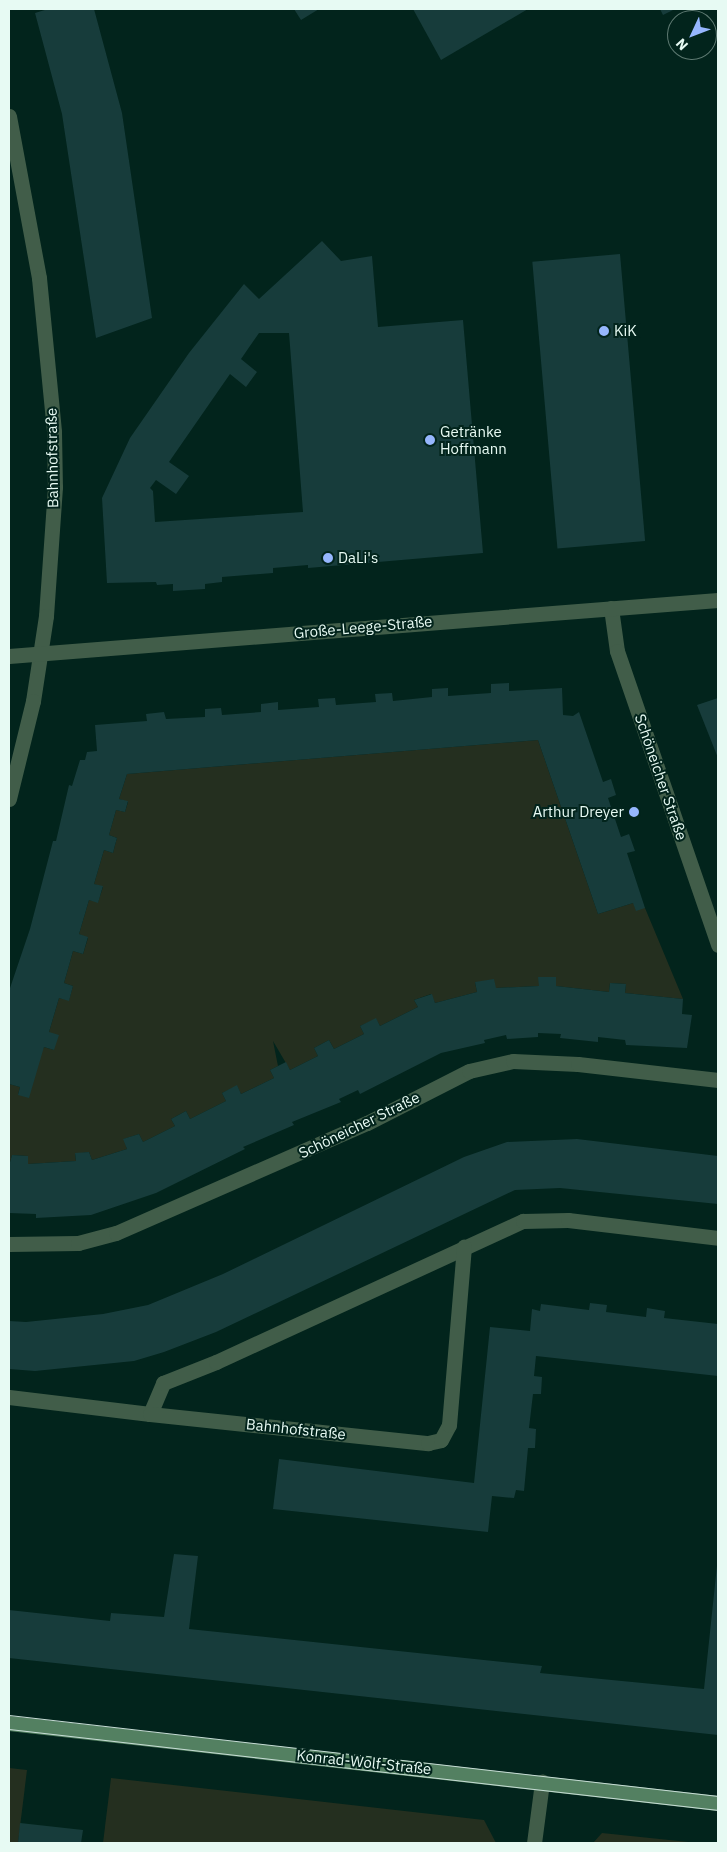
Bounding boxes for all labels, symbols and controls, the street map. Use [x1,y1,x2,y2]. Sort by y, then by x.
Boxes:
north arrow [667,10,717,60]
text: N [672,35,692,54]
place label: KiK [614,322,637,340]
marker: KiK [598,325,610,337]
street label: Bahnhofstraße [42,408,62,508]
place label: Getränke Hoffmann [440,422,507,457]
marker: Getränke Hoffmann [424,434,436,446]
place label: DaLi's [338,549,378,567]
marker: DaLi's [322,552,334,564]
street label: Große-Leege-Straße [293,612,433,642]
street label: Schöneicher Straße [631,712,691,842]
place label: Arthur Dreyer [533,803,624,821]
marker: Arthur Dreyer [628,806,640,818]
street label: Schöneicher Straße [296,1088,422,1162]
street label: Bahnhofstraße [245,1415,347,1443]
street label: Konrad-Wolf-Straße [296,1746,432,1778]

